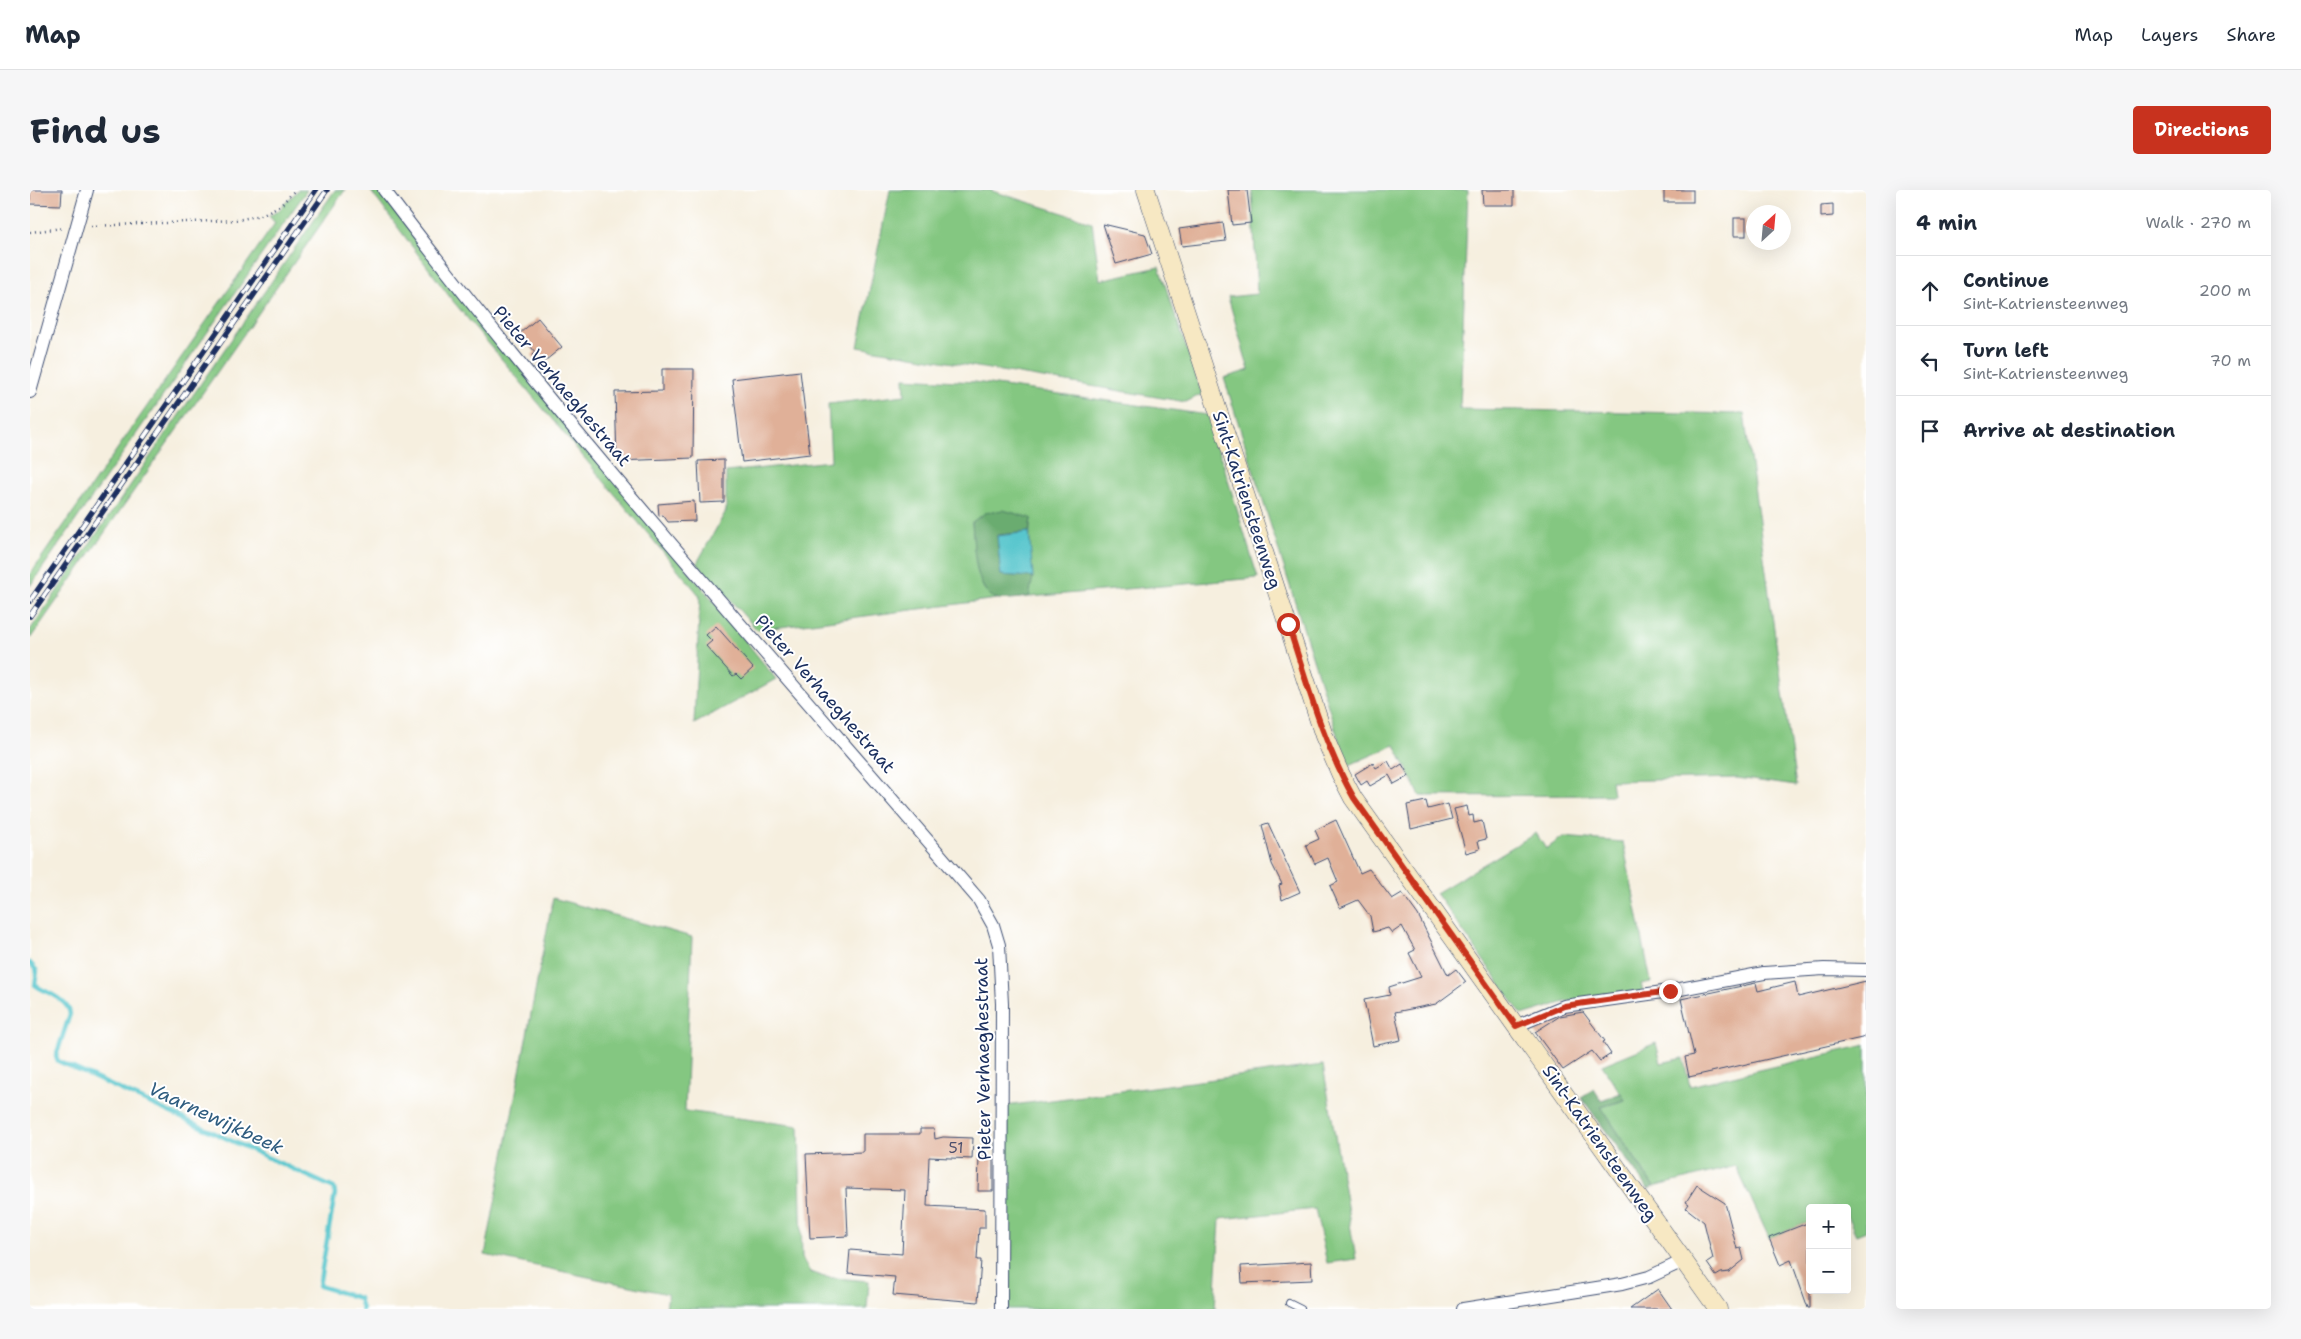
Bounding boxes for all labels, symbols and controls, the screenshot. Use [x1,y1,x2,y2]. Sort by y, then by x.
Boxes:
text: Map [25,19,81,51]
text: Map [2075,23,2113,47]
text: Layers [2141,23,2198,47]
text: Share [2226,23,2276,47]
button: Directions [2133,106,2271,154]
text: Find us [30,107,161,154]
north arrow [1746,205,1791,250]
text: 4 min [1916,209,1977,237]
text: Walk · 270 m [2146,212,2251,233]
text: Continue [1963,268,2049,293]
icon: ahead [1916,277,1944,305]
text: 200 m [2199,280,2251,301]
text: Sint-Katriensteenweg [1963,293,2128,314]
street label: Pieter Verhaeghestraat [488,301,636,472]
text: Turn left [1963,338,2049,363]
icon: left [1916,347,1944,375]
text: 70 m [2210,350,2251,371]
text: Sint-Katriensteenweg [1963,363,2128,384]
street label: Sint-Katriensteenweg [1207,408,1287,592]
icon: arrive [1916,417,1944,445]
text: Arrive at destination [1963,418,2175,443]
street label: Pieter Verhaeghestraat [749,610,901,779]
route start [1277,613,1300,636]
street label: Pieter Verhaeghestraat [969,957,997,1161]
route end [1659,980,1682,1003]
street label: Sint-Katriensteenweg [1537,1060,1663,1226]
water label: Vaarnewijkbeek [144,1076,288,1160]
house number: 51 [949,1138,963,1158]
map controls [1806,1204,1851,1294]
button: + [1806,1204,1851,1249]
button: − [1806,1249,1851,1294]

